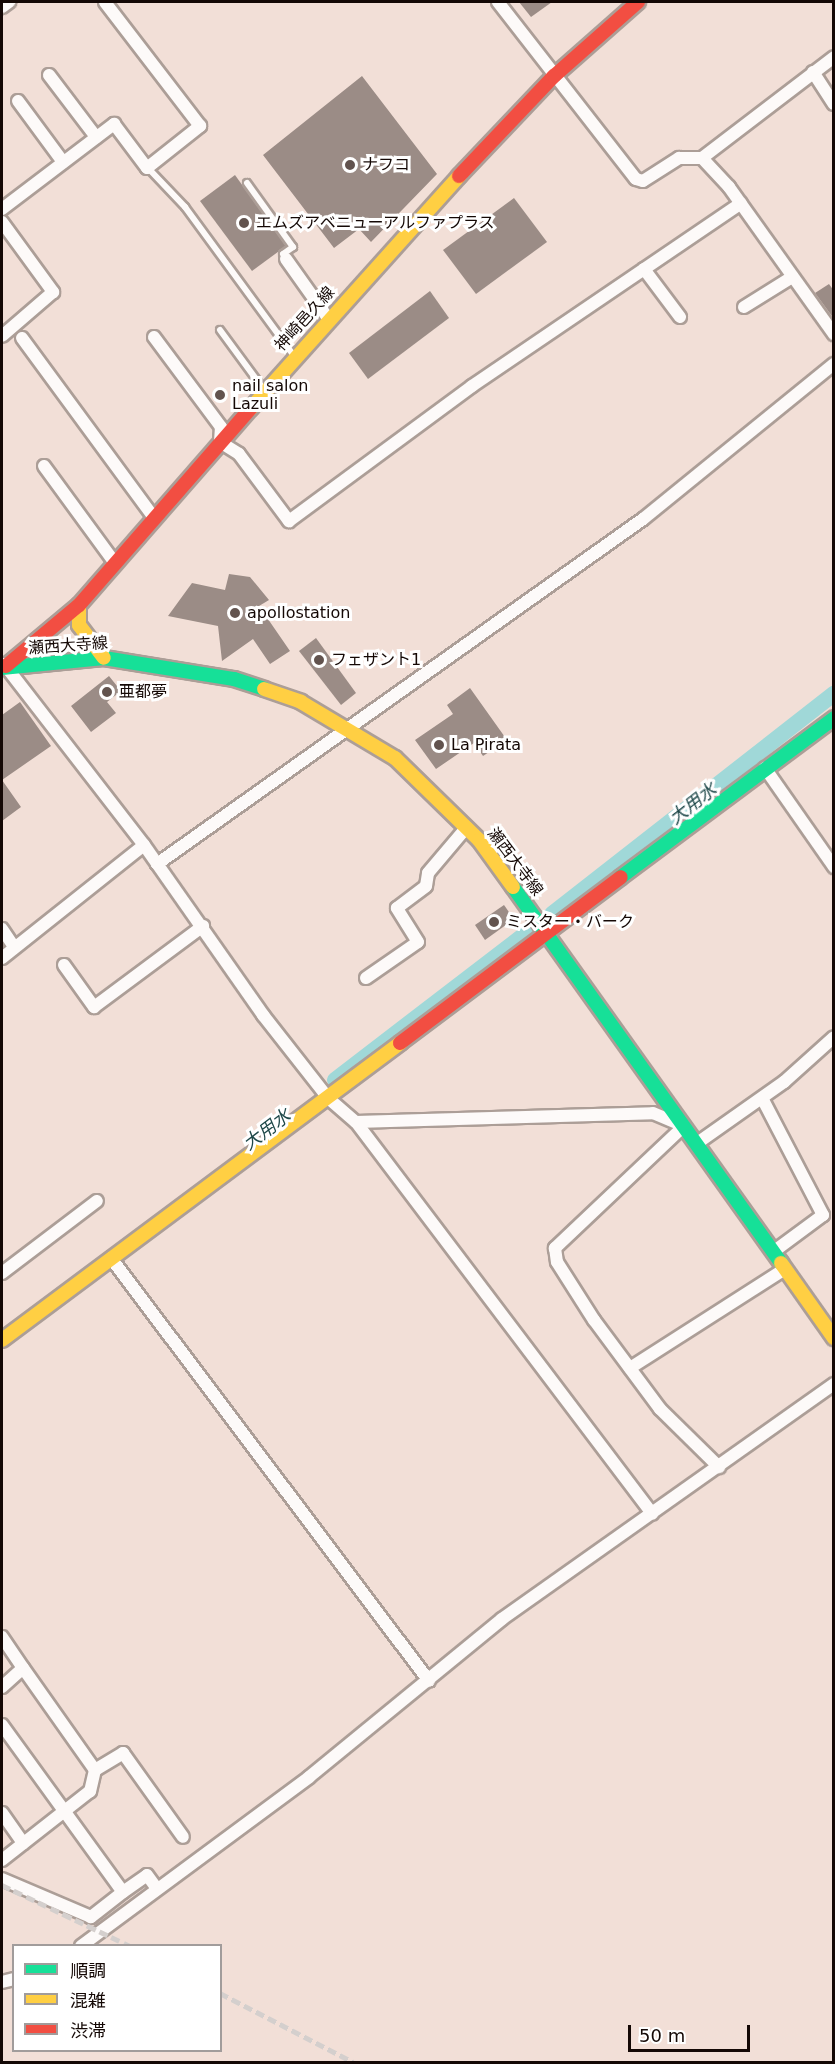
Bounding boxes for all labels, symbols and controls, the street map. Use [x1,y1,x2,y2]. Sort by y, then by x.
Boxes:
place label: ナフコ [362,155,410,175]
marker: ナフコ [343,158,357,172]
place label: エムズアベニューアルファプラス [256,213,496,233]
marker: エムズアベニューアルファプラス [237,216,251,230]
street label: 神崎邑久線 [271,283,339,355]
place label: nail salon Lazuli [232,376,308,414]
marker: nail salon Lazuli [213,388,227,402]
place label: apollostation [247,603,350,623]
marker: apollostation [228,606,242,620]
street label: 瀬西大寺線 [27,634,109,658]
place label: フェザント1 [331,650,421,670]
marker: フェザント1 [312,653,326,667]
place label: 亜都夢 [119,682,167,702]
marker: 亜都夢 [100,685,114,699]
place label: La Pirata [451,735,521,755]
marker: La Pirata [432,738,446,752]
water label: 大用水 [665,779,721,829]
street label: 瀬西大寺線 [483,824,547,900]
place label: ミスター・バーク [506,912,634,932]
marker: ミスター・バーク [487,915,501,929]
water label: 大用水 [239,1105,295,1155]
legend [12,1944,222,2052]
text: 順調 [70,1960,106,1981]
text: 混雑 [70,1990,106,2011]
scale bar [631,2013,752,2051]
text: 渋滞 [70,2020,106,2041]
text: 50 m [639,2025,685,2046]

